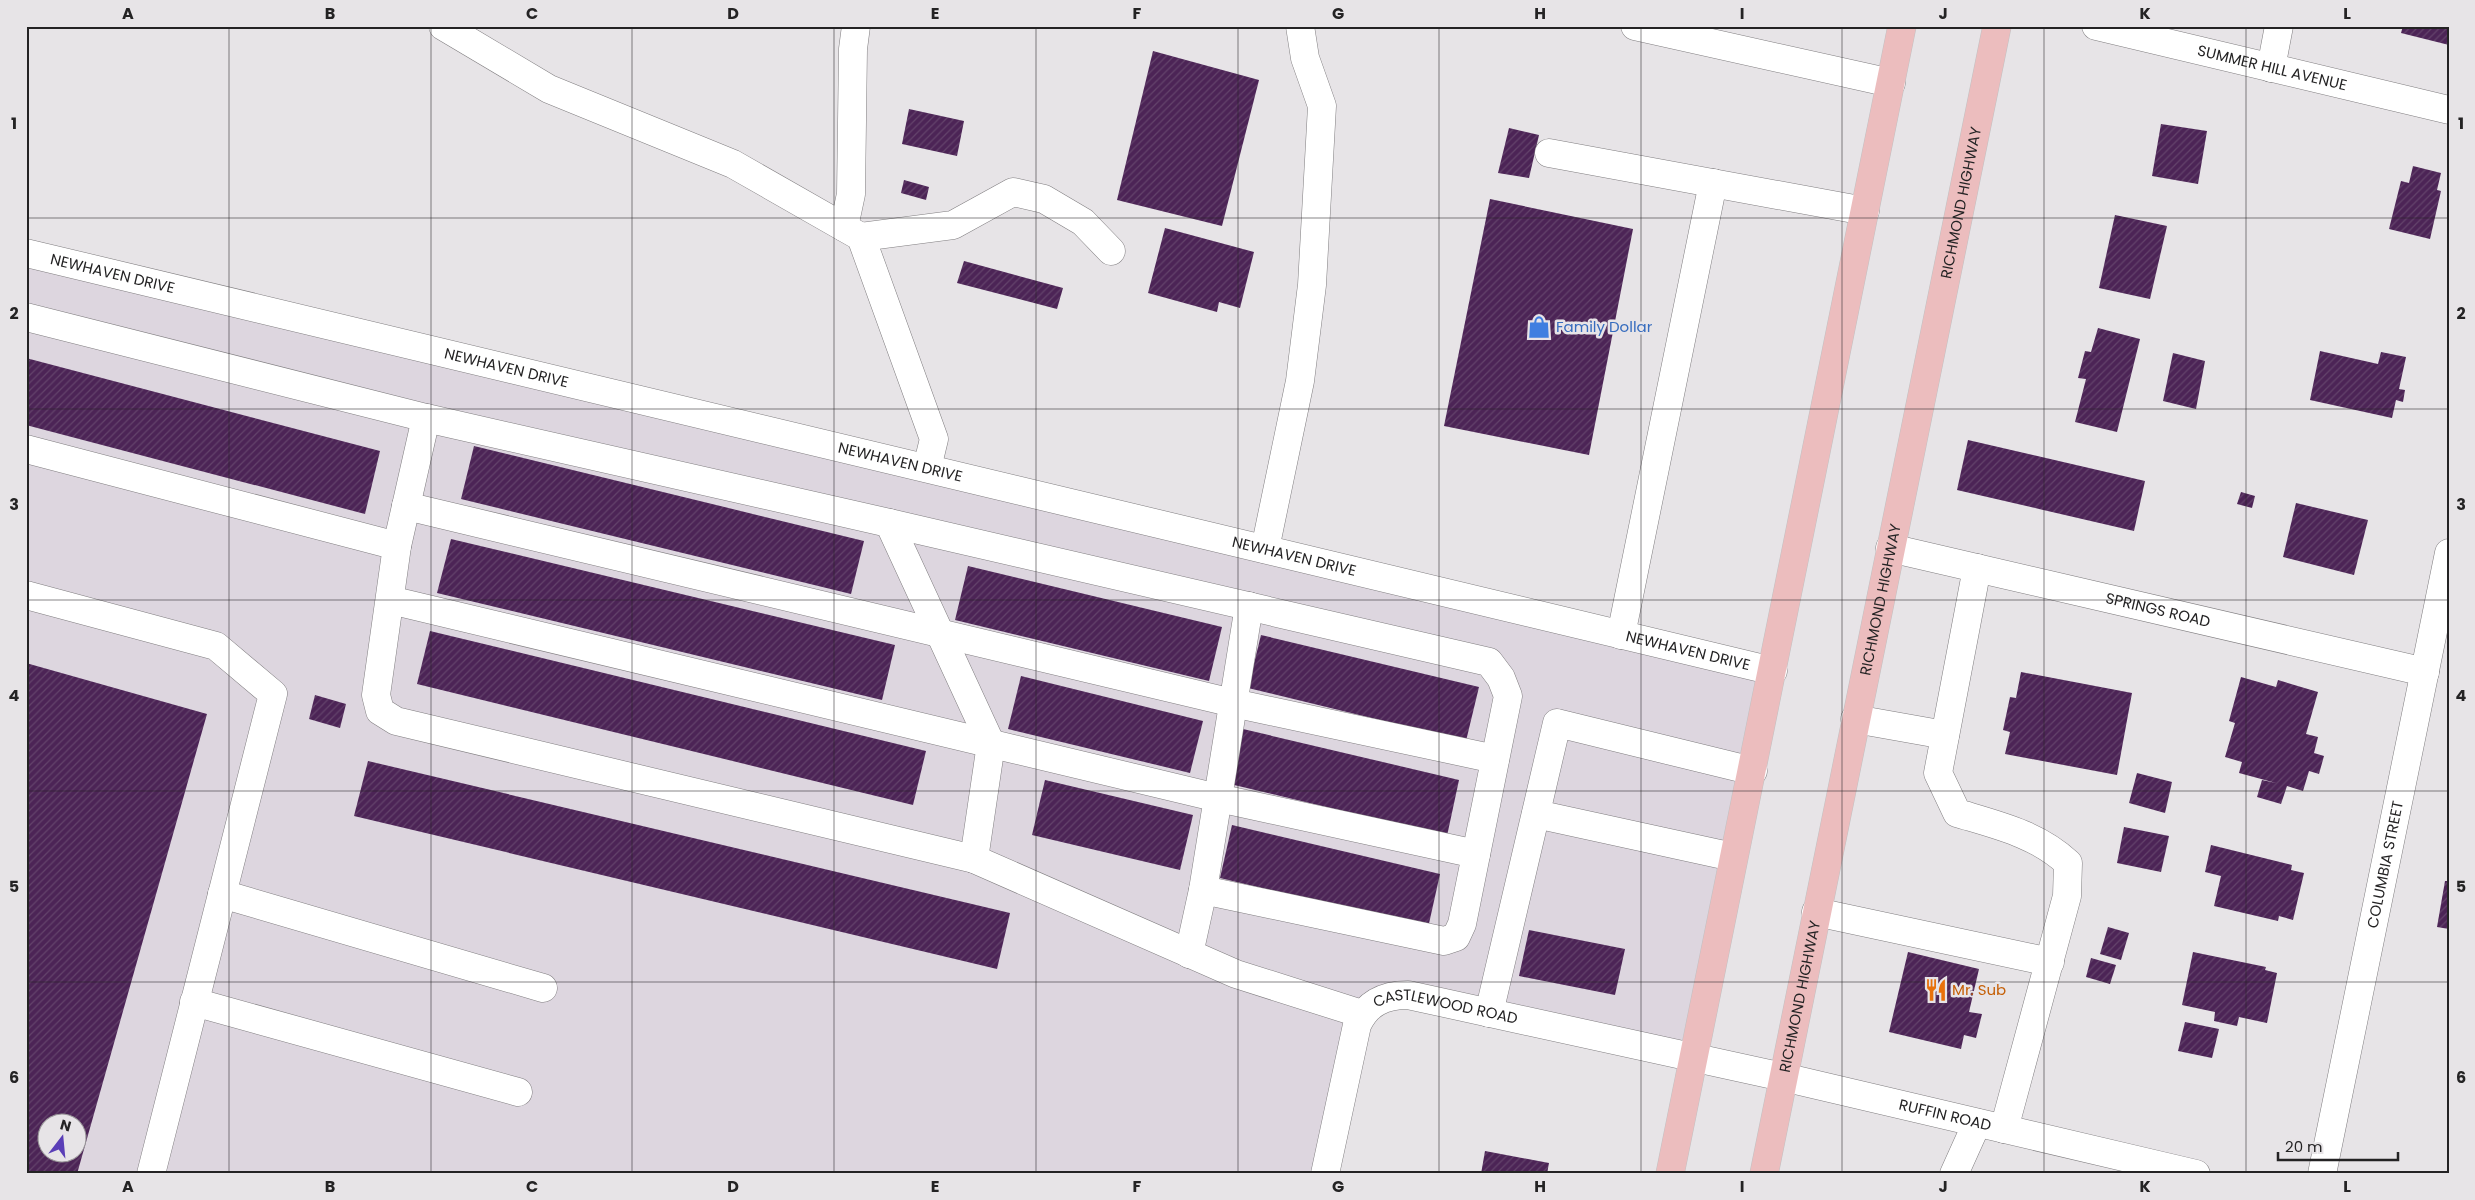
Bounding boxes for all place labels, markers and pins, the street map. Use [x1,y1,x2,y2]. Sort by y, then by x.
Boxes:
shop icon: Family Dollar [1526,314,1552,340]
place label: Family Dollar [1556,316,1653,337]
restaurant icon: Mr. Sub [1923,977,1949,1003]
place label: Mr. Sub [1952,979,2006,1000]

